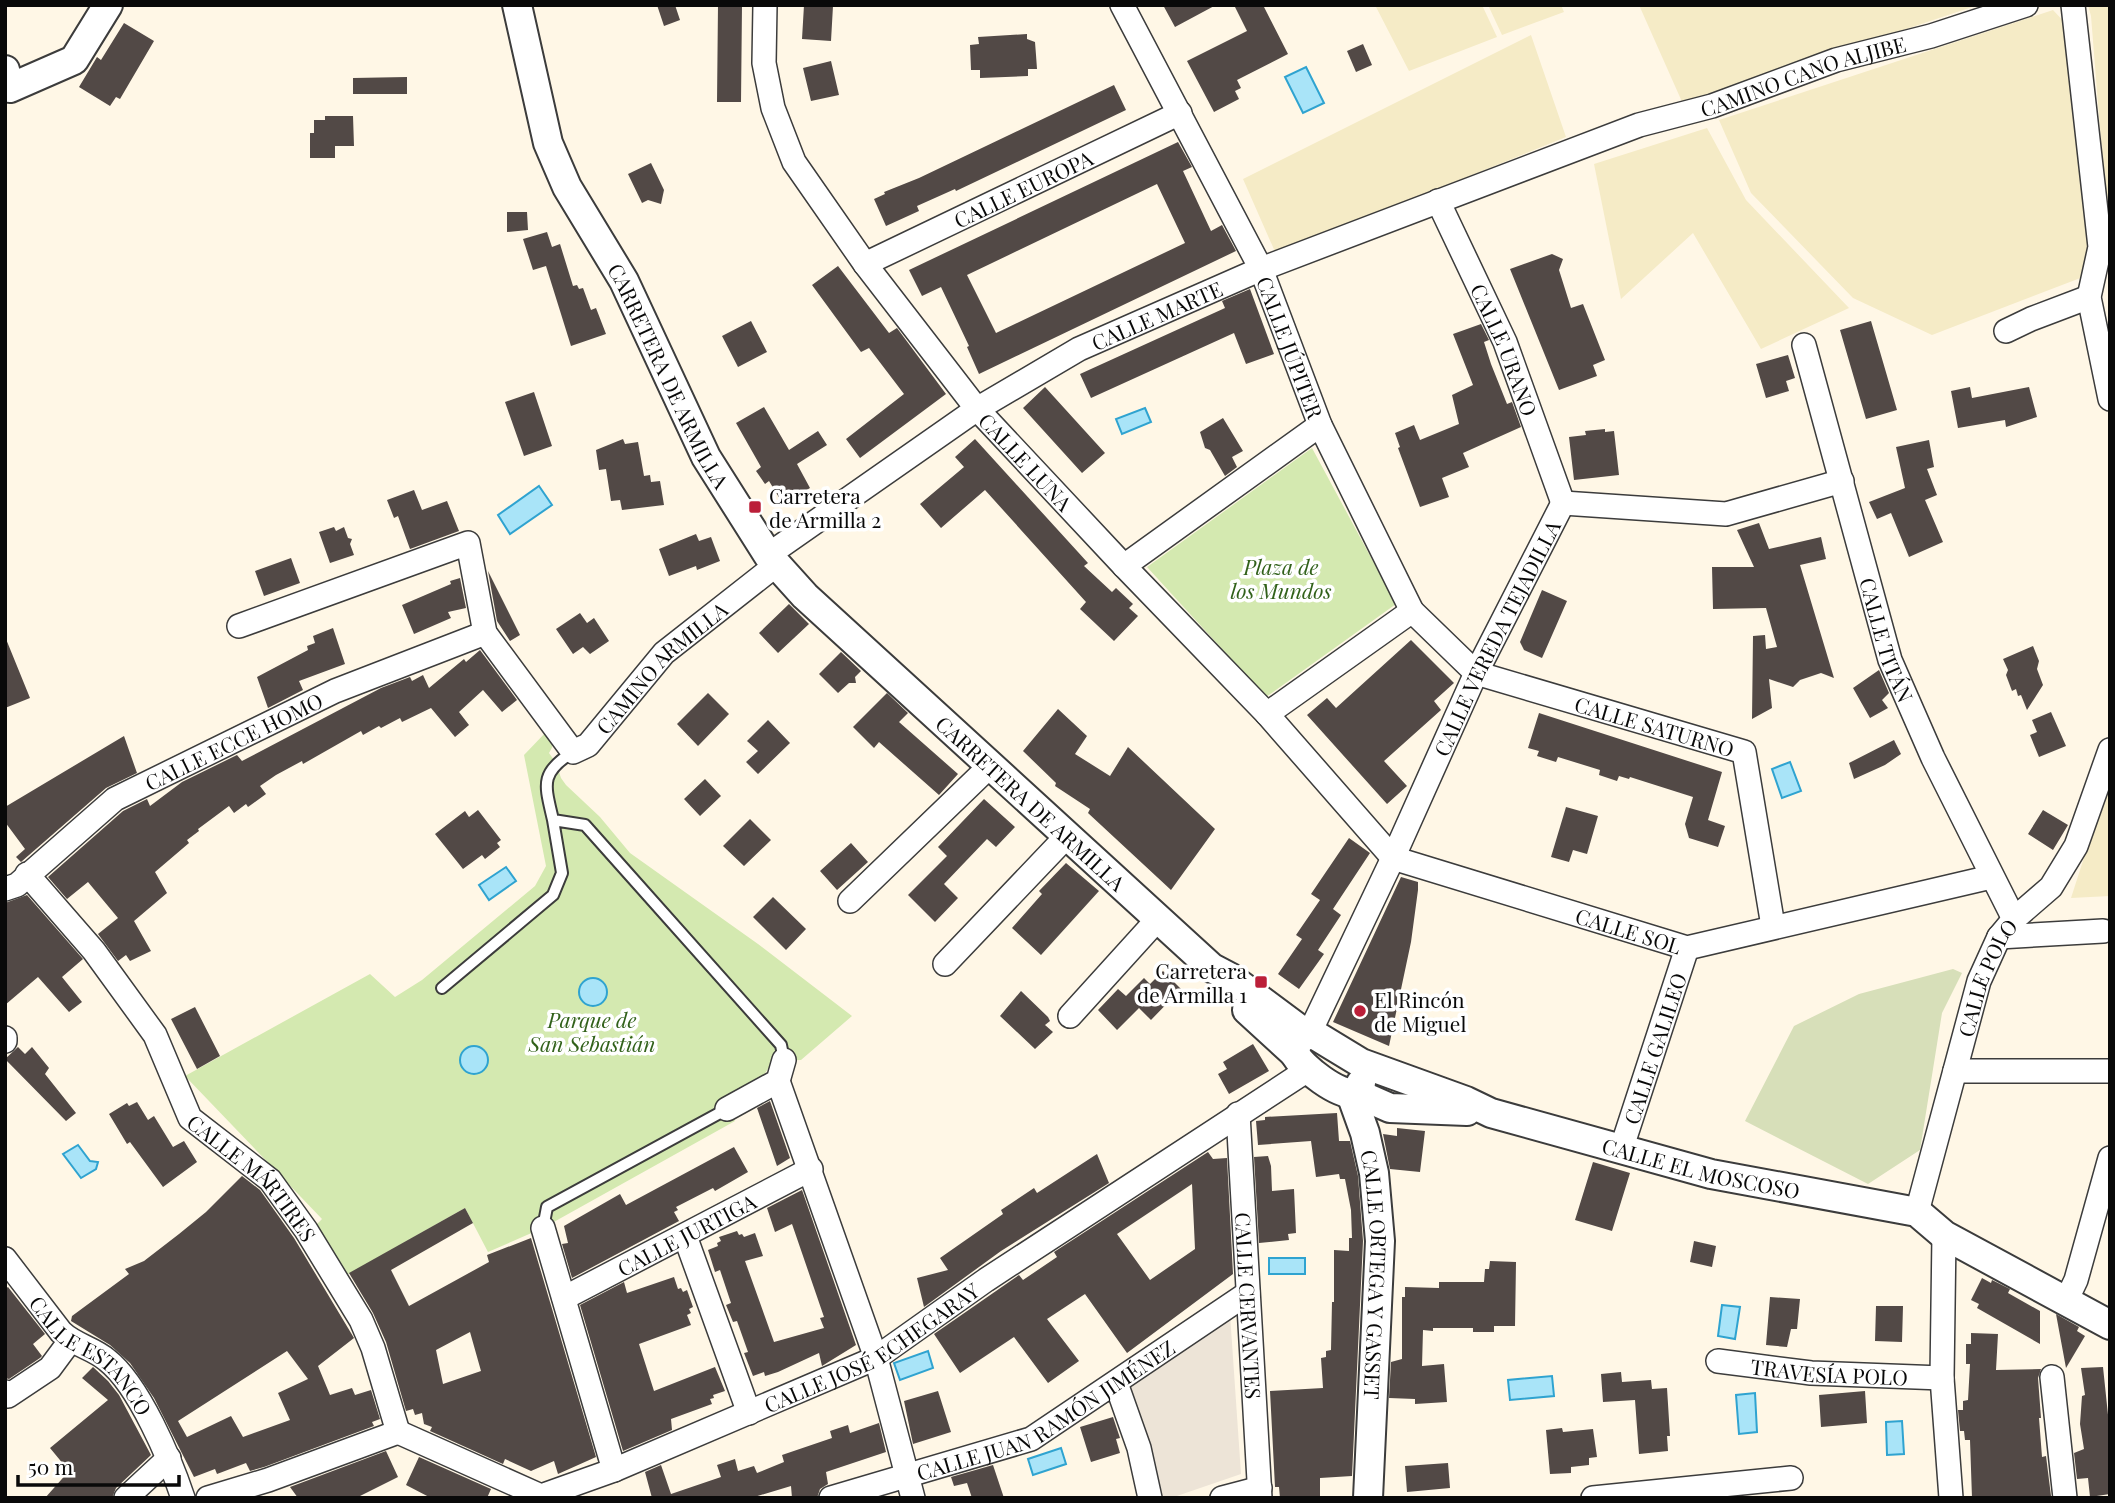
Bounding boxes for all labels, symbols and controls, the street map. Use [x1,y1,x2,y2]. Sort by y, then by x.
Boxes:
street label: CAMINO CANO ALJIBE [1697,29,1909,122]
street label: CALLE EUROPA [949,143,1098,234]
street label: CARRETERA DE ARMILLA [602,258,737,494]
street label: CALLE JÚPITER [1251,272,1330,423]
street label: CALLE MARTE [1087,274,1226,356]
street label: CALLE URANO [1465,279,1544,420]
street label: CALLE LUNA [973,406,1079,517]
place label: Carretera de Armilla 2 [769,481,881,533]
marker: Carretera de Armilla 2 [747,499,763,515]
street label: CALLE VEREDA TEJADILLA [1427,514,1566,760]
park label: Plaza de los Mundos [1230,552,1332,604]
street label: CALLE TITÁN [1854,574,1921,706]
street label: CAMINO ARMILLA [589,594,733,740]
street label: CALLE ECCE HOMO [140,685,327,796]
street label: CALLE SATURNO [1572,689,1738,762]
street label: CARRETERA DE ARMILLA [930,709,1132,897]
street label: CALLE SOL [1572,901,1685,959]
street label: CALLE POLO [1951,912,2023,1040]
place label: Carretera de Armilla 1 [1137,956,1248,1008]
street label: CALLE GALILEO [1616,969,1692,1128]
marker: Carretera de Armilla 1 [1253,974,1269,990]
place label: El Rincón de Miguel [1374,985,1466,1037]
marker: El Rincón de Miguel [1352,1003,1368,1019]
park label: Parque de San Sebastián [528,1005,655,1057]
street label: CALLE MÁRTIRES [182,1107,323,1246]
street label: CALLE EL MOSCOSO [1599,1131,1802,1204]
street label: CALLE ORTEGA Y GASSET [1355,1147,1394,1400]
street label: CALLE JURTIGA [612,1186,761,1282]
street label: CALLE CERVANTES [1230,1211,1268,1400]
street label: CALLE JOSÉ ECHEGARAY [759,1275,985,1418]
street label: CALLE ESTANCO [24,1289,159,1420]
street label: CALLE JUAN RAMÓN JIMÉNEZ [913,1333,1180,1486]
street label: TRAVESÍA POLO [1749,1351,1908,1391]
scale bar [18,1444,178,1488]
text: 50 m [28,1452,74,1480]

